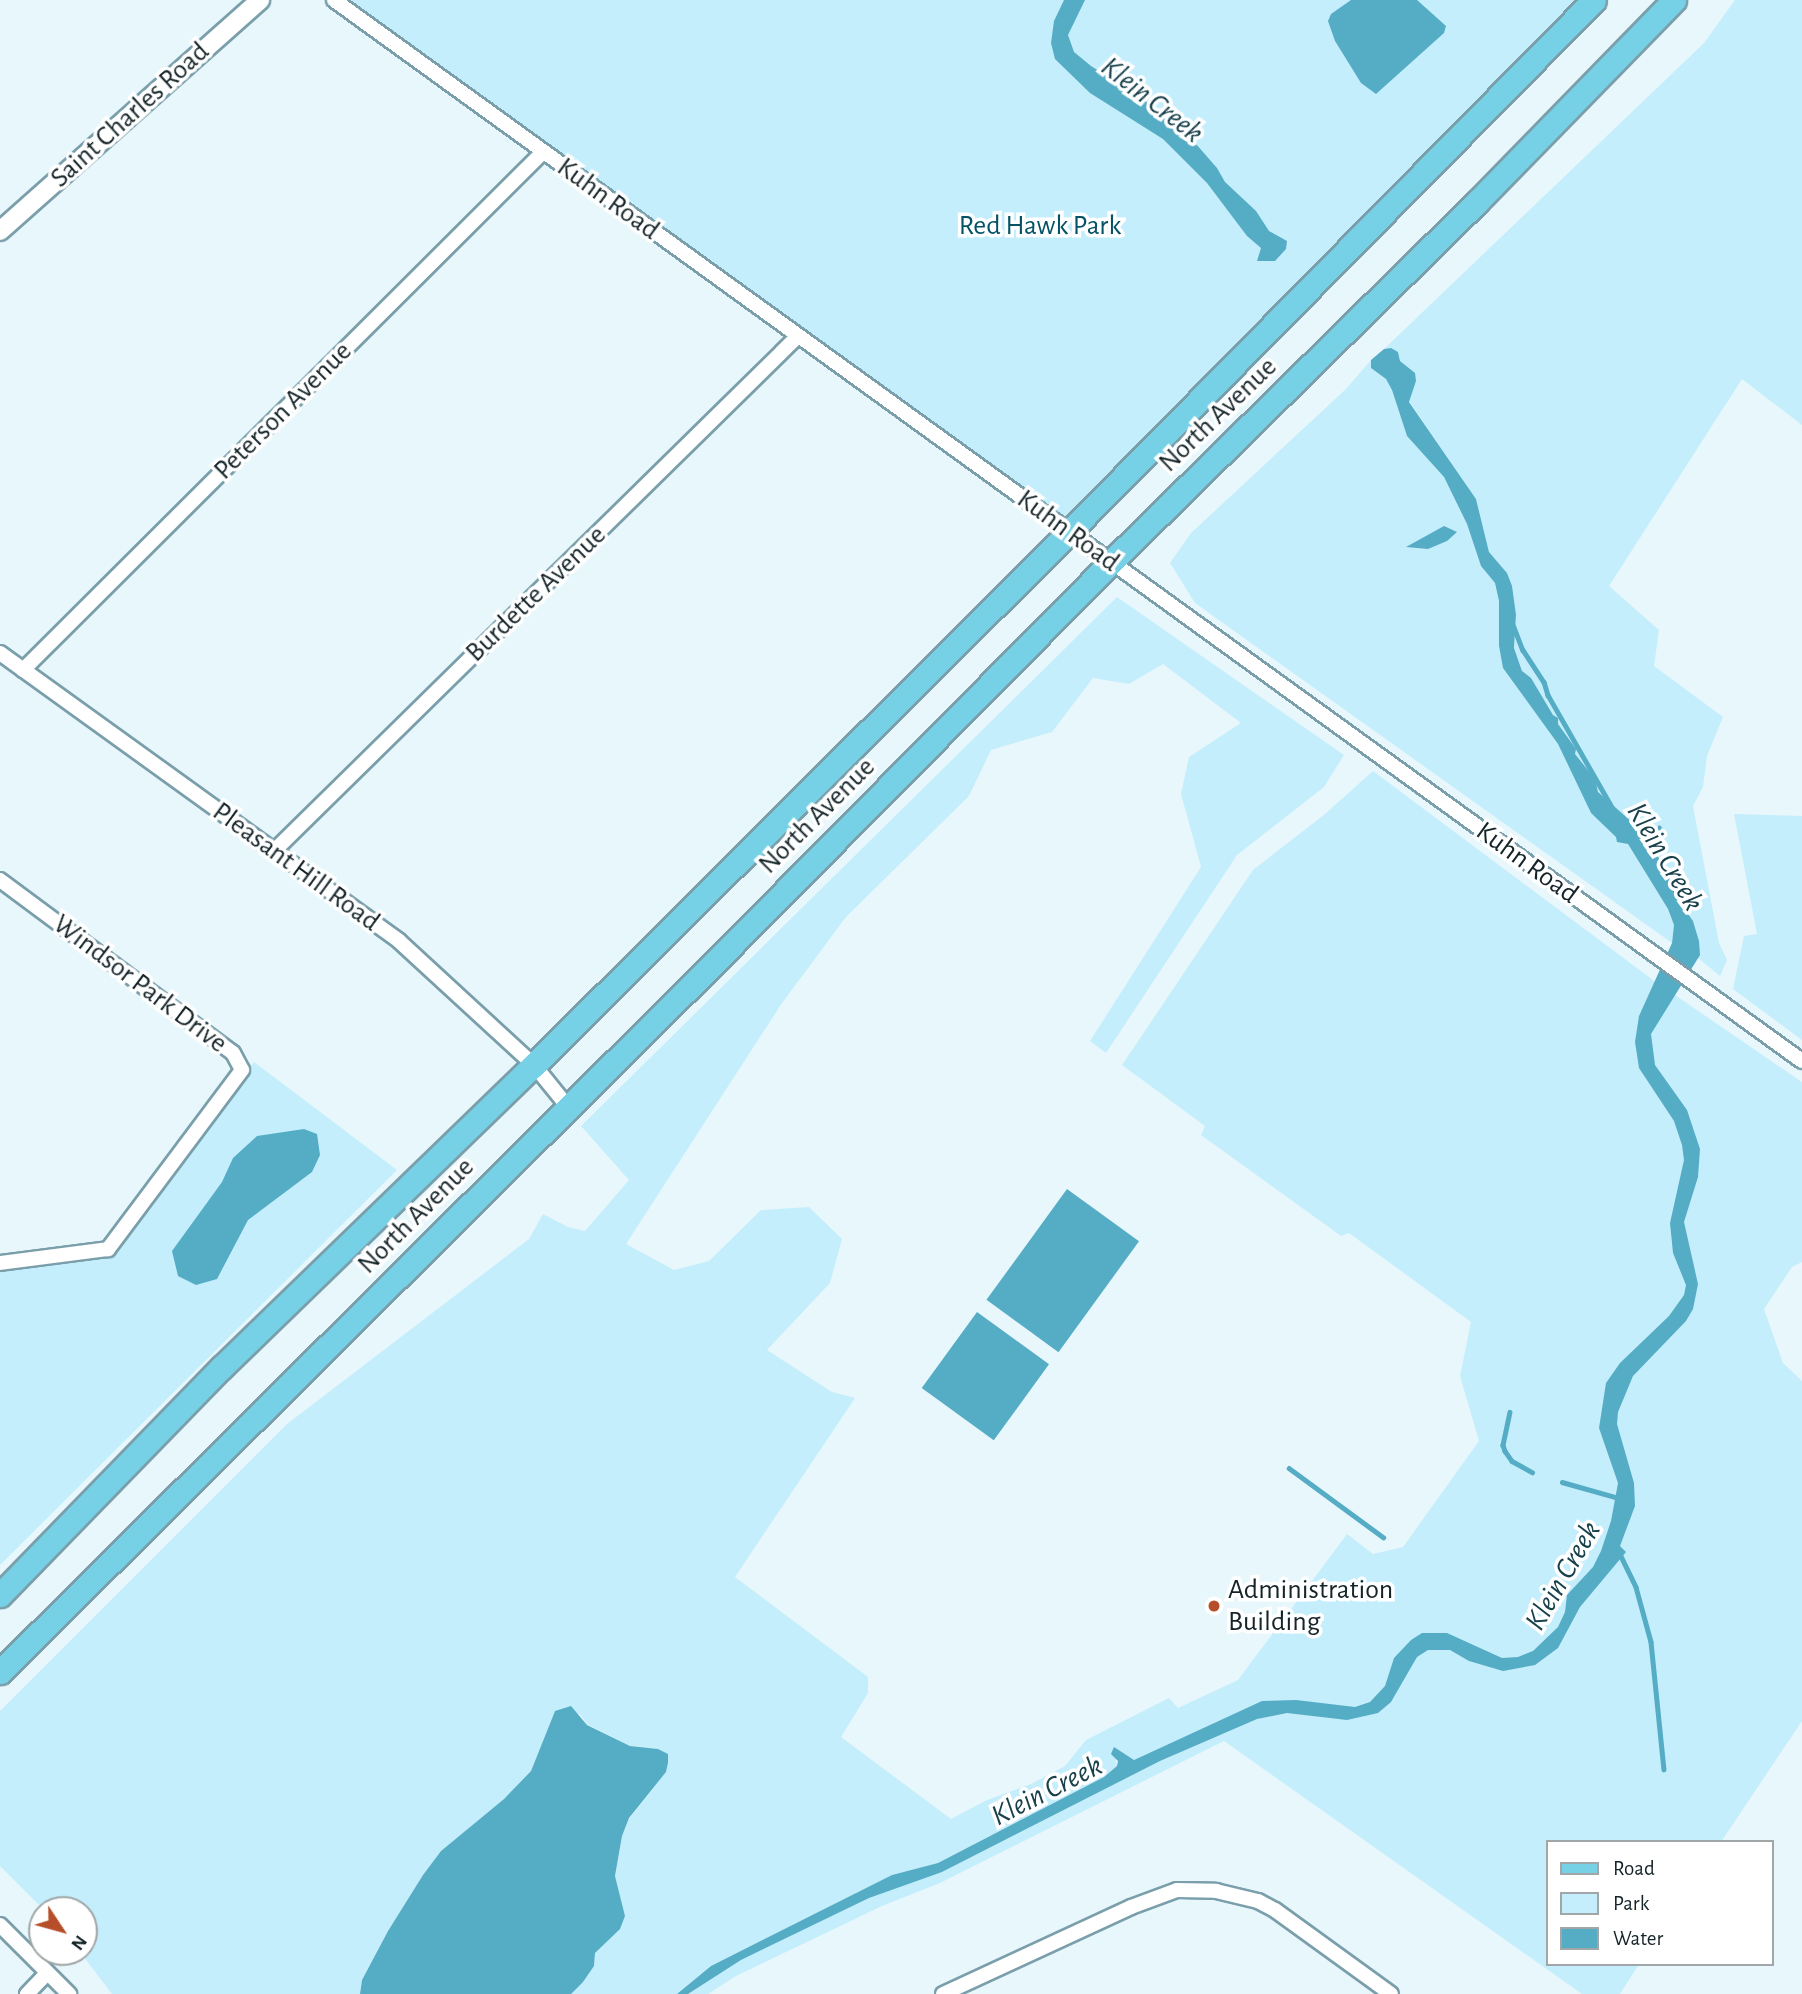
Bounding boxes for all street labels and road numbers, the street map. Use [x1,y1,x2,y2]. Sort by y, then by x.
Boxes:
street label: Saint Charles Road [44,35,216,195]
street label: Kuhn Road [550,151,666,247]
street label: Peterson Avenue [207,335,359,487]
street label: North Avenue [1152,351,1284,479]
street label: Kuhn Road [1010,483,1126,579]
street label: Burdette Avenue [459,519,613,669]
street label: North Avenue [752,751,882,881]
street label: Pleasant Hill Road [206,795,386,939]
street label: Kuhn Road [1469,815,1585,911]
street label: Windsor Park Drive [46,908,234,1060]
street label: North Avenue [351,1151,481,1281]

